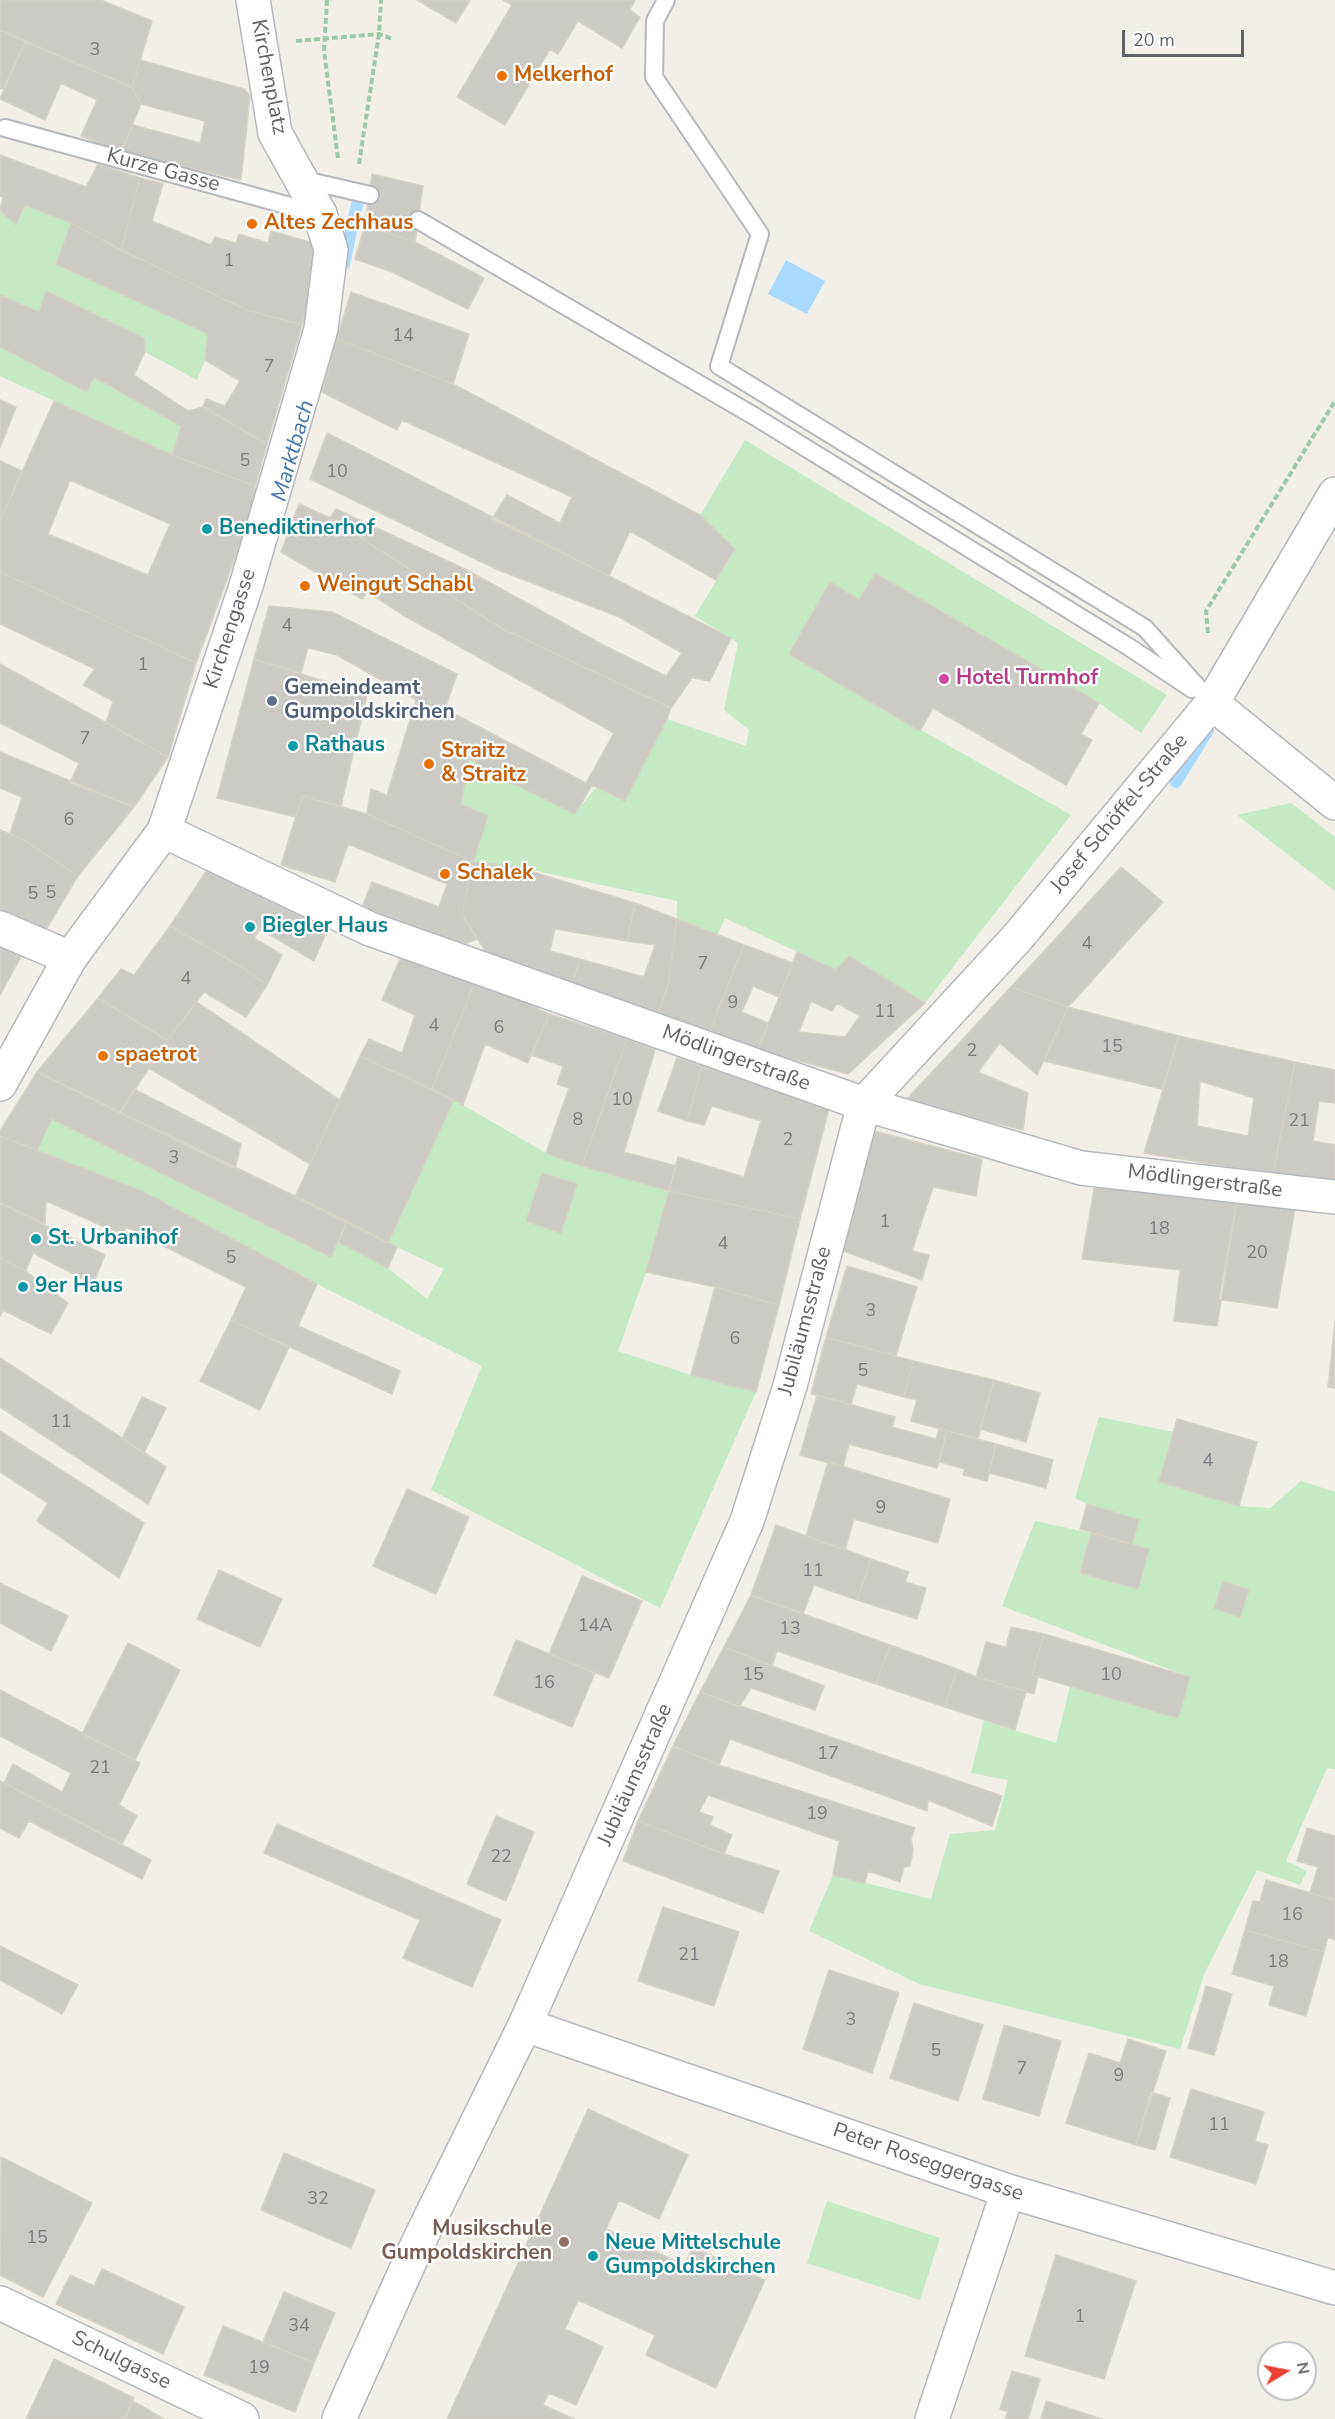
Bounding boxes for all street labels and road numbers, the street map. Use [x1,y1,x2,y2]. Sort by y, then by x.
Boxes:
street label: Kirchenplatz [244,17,292,137]
street label: Kurze Gasse [104,144,222,198]
street label: Kirchengasse [200,566,262,692]
street label: Josef Schöffel-Straße [1046,729,1194,899]
street label: Mödlingerstraße [659,1021,813,1097]
street label: Mödlingerstraße [1126,1160,1284,1204]
street label: Jubiläumsstraße [774,1244,838,1398]
street label: Jubiläumsstraße [593,1700,679,1850]
street label: Peter Roseggergasse [829,2119,1027,2207]
street label: Schulgasse [67,2326,175,2396]

